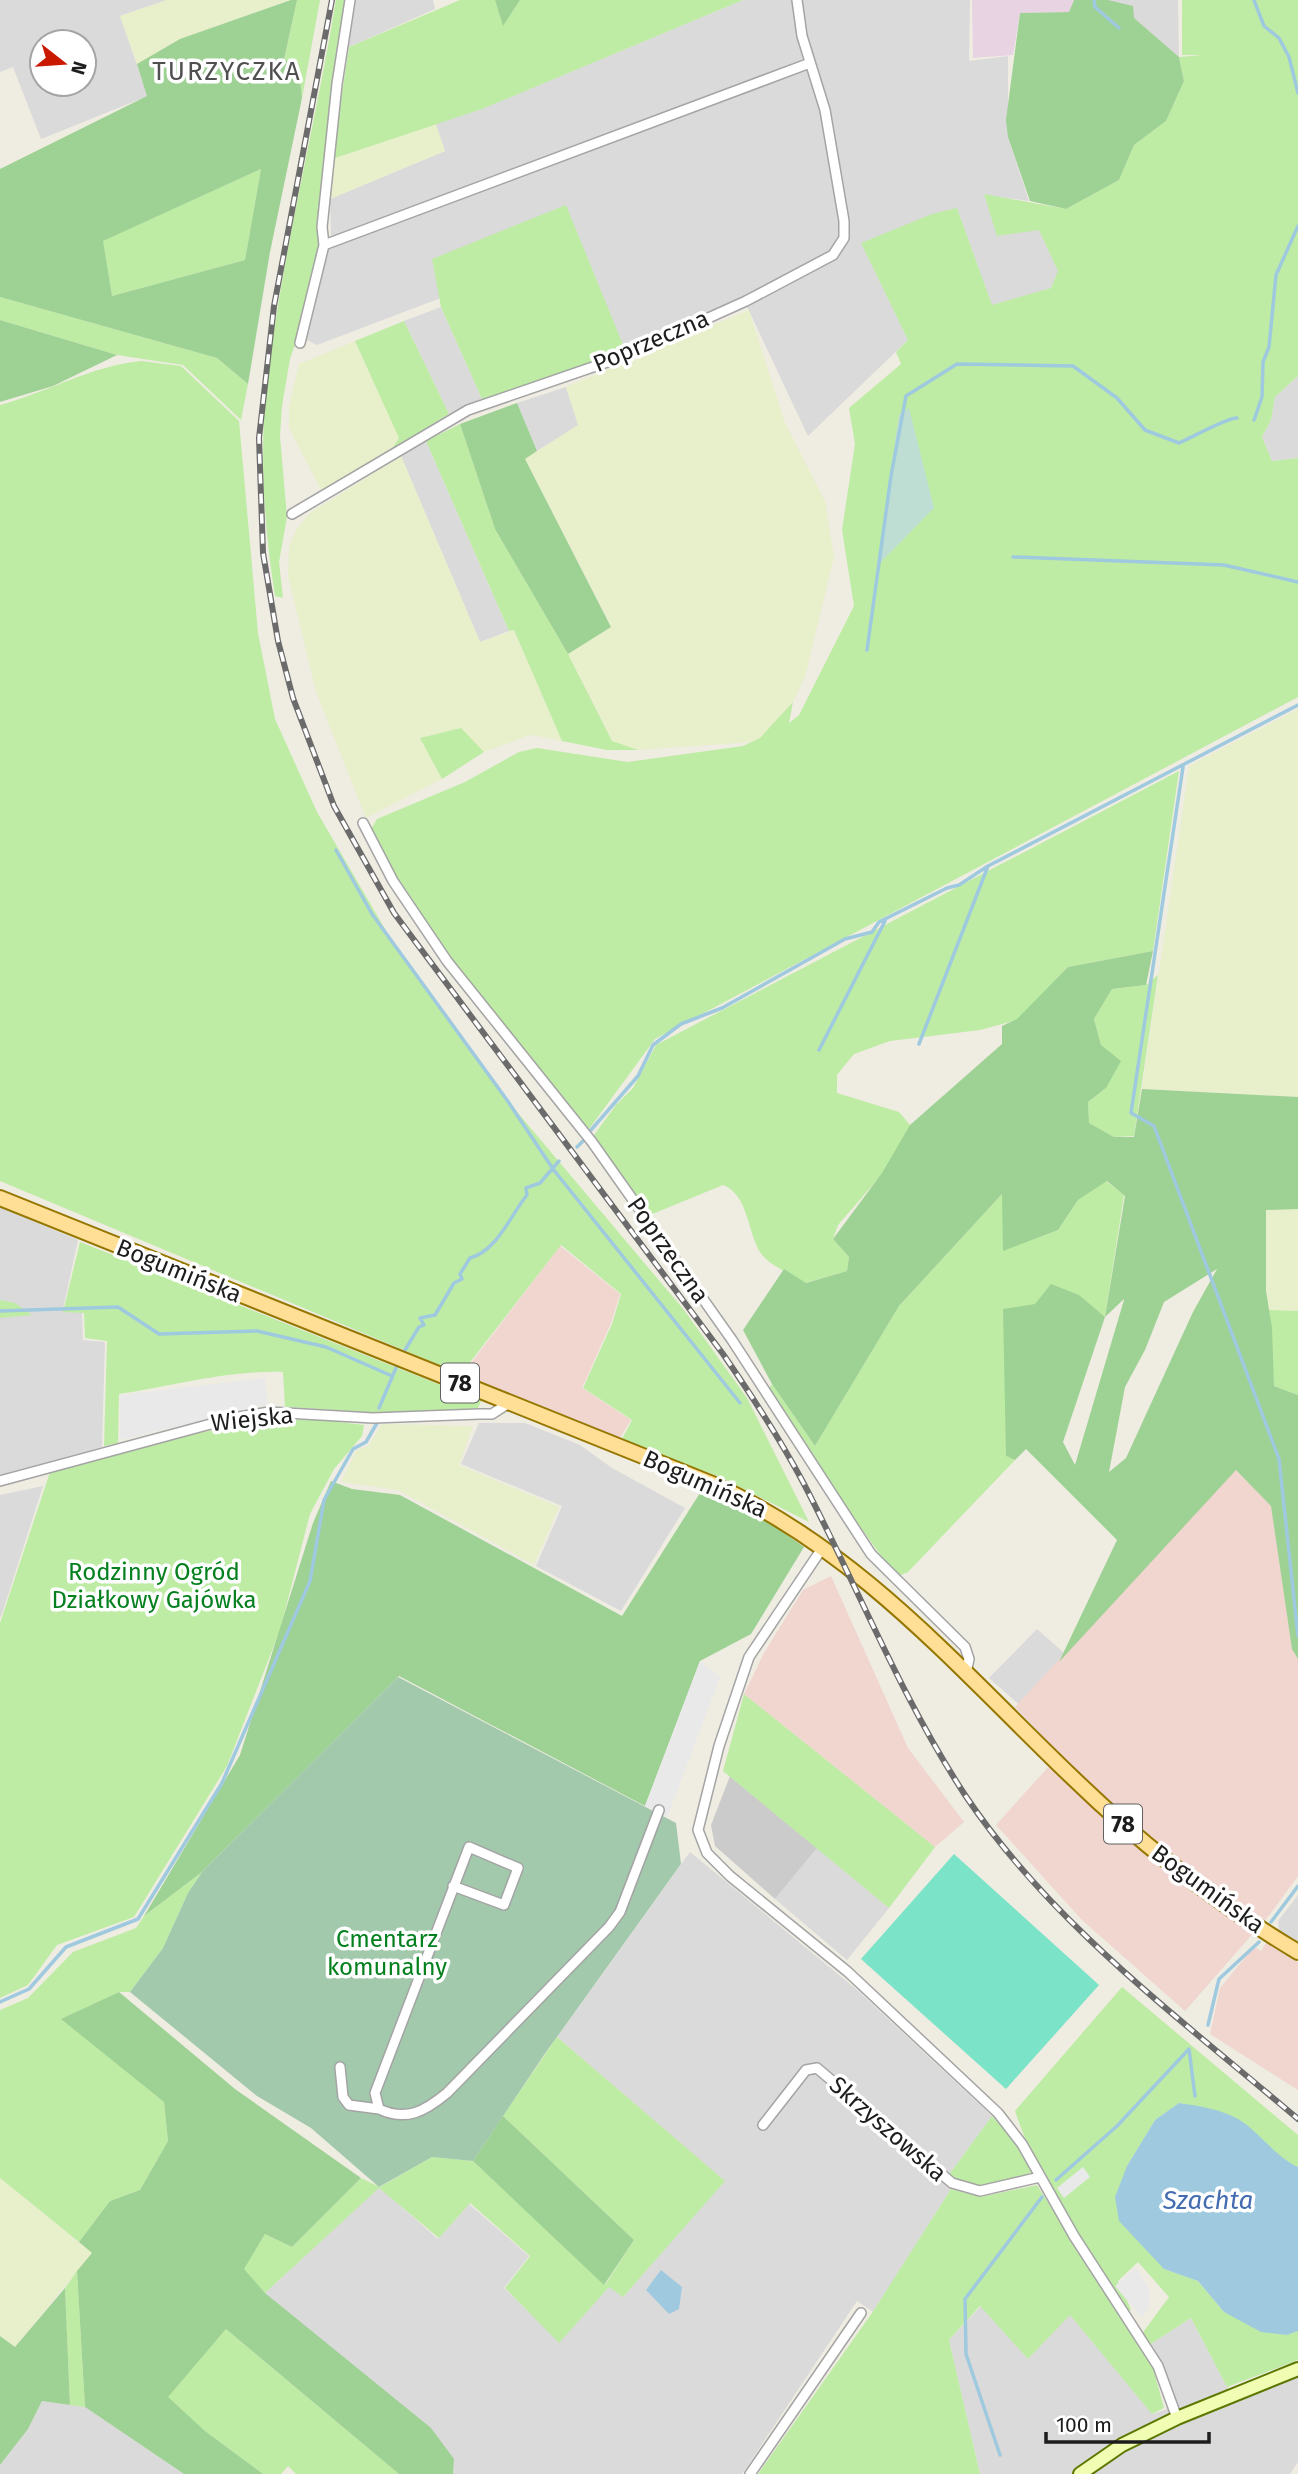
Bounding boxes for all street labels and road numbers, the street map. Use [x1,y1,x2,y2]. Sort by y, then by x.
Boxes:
street label: Poprzeczna [589,304,713,378]
street label: Poprzeczna [621,1192,715,1308]
street label: Bogumińska [112,1233,246,1309]
road number: 78 [441,1364,479,1402]
street label: Wiejska [209,1401,295,1437]
street label: Bogumińska [639,1444,771,1524]
road number: 78 [1104,1804,1142,1843]
street label: Bogumińska [1146,1839,1270,1939]
street label: Skrzyszowska [824,2071,952,2187]

